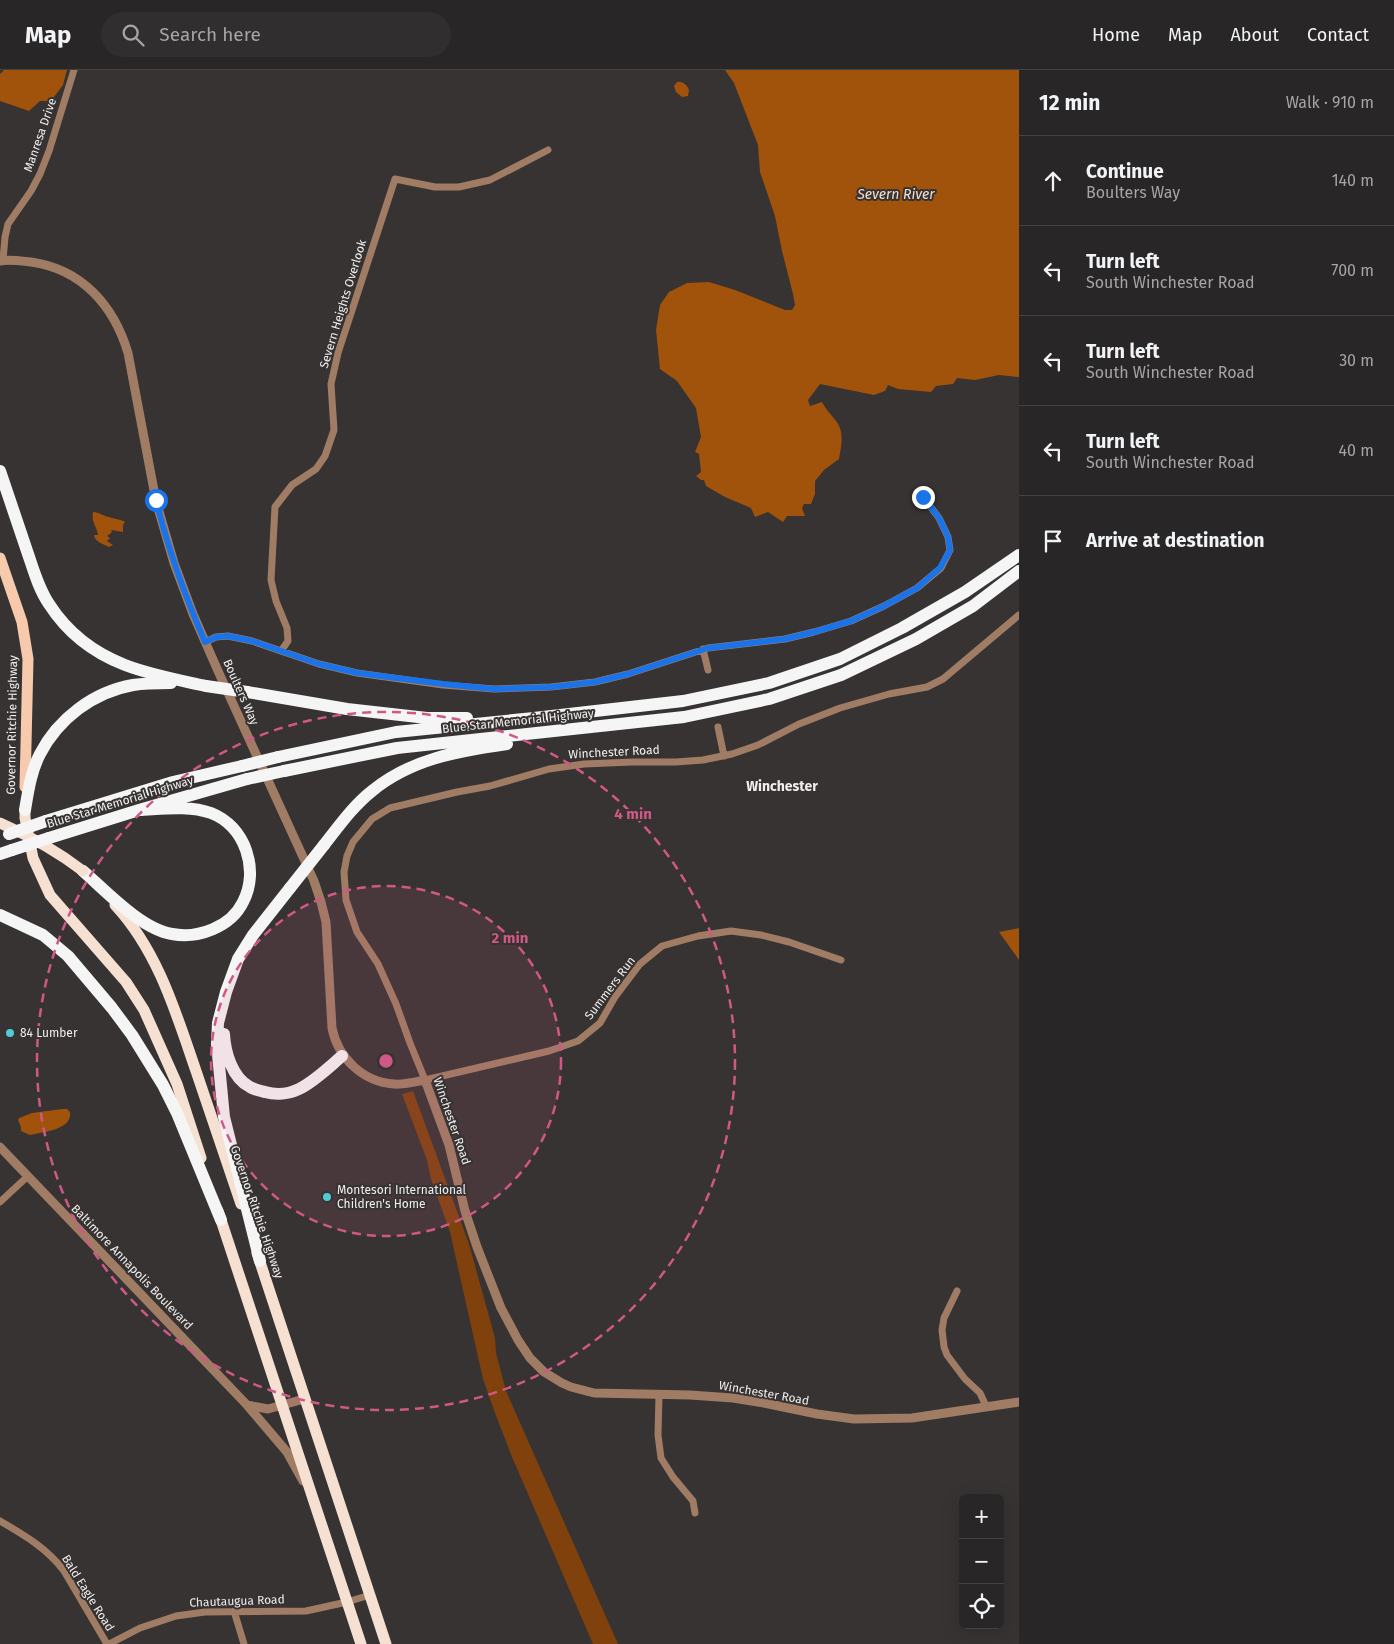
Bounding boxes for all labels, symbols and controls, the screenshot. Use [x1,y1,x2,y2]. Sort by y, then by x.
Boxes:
search box [101,12,451,57]
text: Map [25,21,71,49]
icon: search [119,21,147,49]
text: Search here [159,23,261,46]
text: Home [1092,24,1140,46]
text: Map [1168,24,1202,46]
text: About [1230,24,1279,46]
text: Contact [1307,24,1369,46]
text: 12 min [1039,90,1100,116]
text: Walk · 910 m [1286,93,1374,112]
street label: Manresa Drive [21,96,59,174]
text: Continue [1086,160,1164,183]
icon: ahead [1039,167,1067,195]
text: 140 m [1332,171,1374,190]
text: Boulters Way [1086,183,1180,202]
water label: Severn River [856,186,935,203]
street label: Severn Heights Overlook [317,237,369,370]
text: Turn left [1086,250,1160,273]
icon: left [1039,257,1067,285]
text: 700 m [1331,261,1374,280]
text: South Winchester Road [1086,273,1255,292]
text: Turn left [1086,340,1160,363]
icon: left [1039,347,1067,375]
text: 30 m [1339,351,1374,370]
text: South Winchester Road [1086,363,1255,382]
text: Turn left [1086,430,1160,453]
icon: left [1039,437,1067,465]
text: 40 m [1339,441,1374,460]
text: South Winchester Road [1086,453,1255,472]
route end [912,486,935,509]
route start [145,489,168,512]
icon: arrive [1039,527,1067,555]
text: Arrive at destination [1086,529,1265,552]
street label: Governor Ritchie Highway [4,655,20,795]
street label: Boulters Way [220,657,262,727]
street label: Blue Star Memorial Highway [441,706,595,736]
street label: Winchester Road [568,743,660,761]
street label: Blue Star Memorial Highway [45,773,195,831]
district label: Winchester [746,778,818,795]
text: 4 min [614,805,652,823]
text: 2 min [492,929,528,947]
street label: Summers Run [582,954,638,1022]
place label: 84 Lumber [20,1026,78,1040]
marker: 84 Lumber [4,1027,16,1039]
centre of rings [377,1052,395,1070]
street label: Winchester Road [430,1076,474,1166]
street label: Governor Ritchie Highway [228,1144,286,1280]
place label: Montesori International Children's Home [337,1183,466,1211]
marker: Montesori International Children's Home [321,1191,333,1203]
street label: Baltimore Annapolis Boulevard [68,1202,196,1332]
street label: Winchester Road [718,1378,810,1408]
map controls [959,1494,1004,1629]
button: + [959,1494,1004,1539]
button: − [959,1539,1004,1584]
street label: Bald Eagle Road [59,1552,117,1634]
button: locate [959,1584,1004,1629]
street label: Chautaugua Road [189,1592,285,1610]

